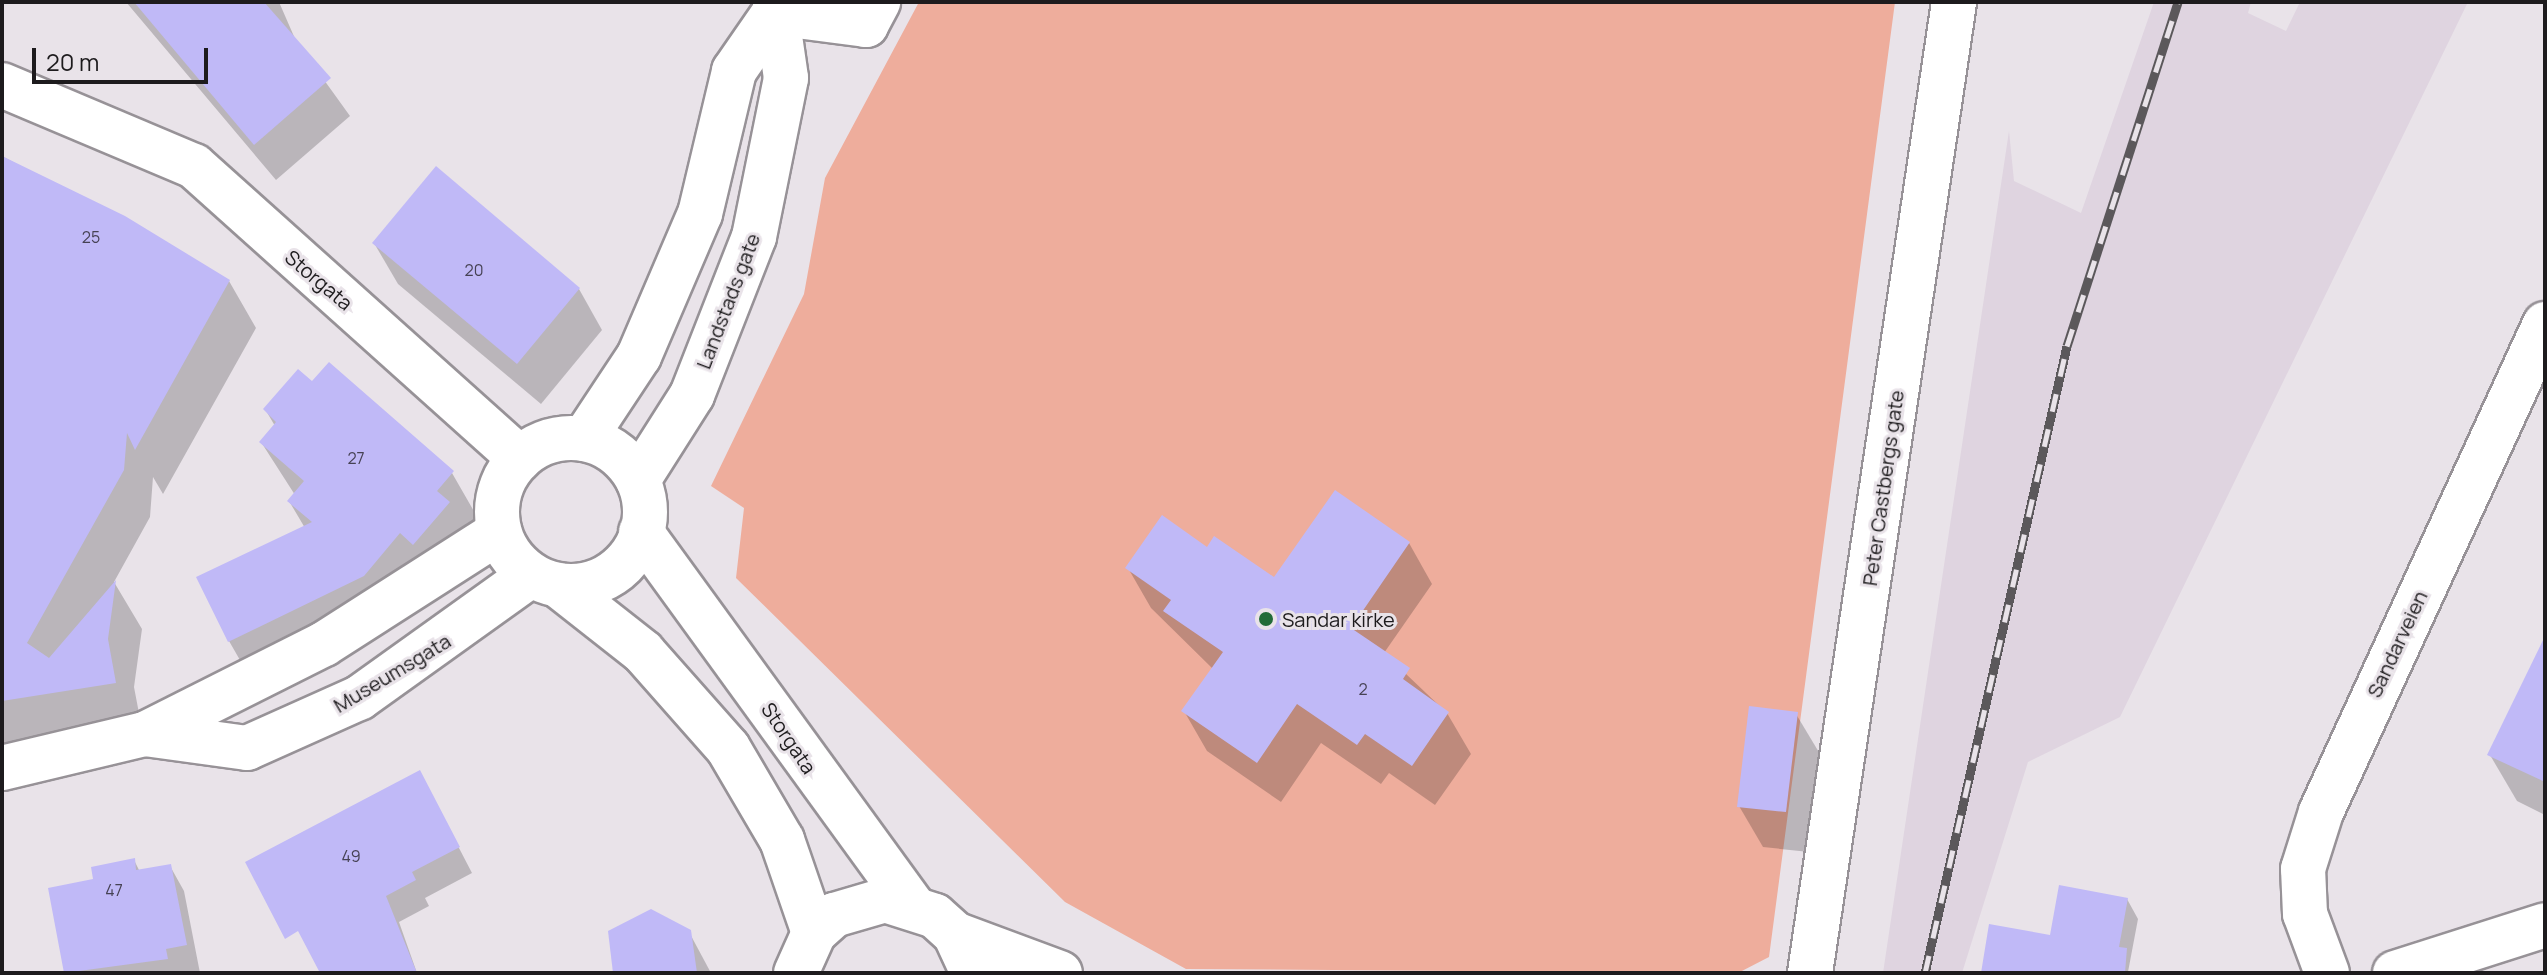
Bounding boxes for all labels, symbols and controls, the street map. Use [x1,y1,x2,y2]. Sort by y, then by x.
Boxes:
scale bar [36,32,212,82]
text: 20 m [46,45,99,78]
house number: 25 [82,227,100,247]
street label: Landstads gate [691,230,765,372]
street label: Storgata [280,245,358,315]
house number: 20 [465,260,483,280]
street label: Peter Castbergs gate [1857,389,1909,587]
house number: 27 [347,448,365,468]
street label: Sandarveien [2362,587,2432,701]
place label: Sandar kirke [1282,607,1395,631]
marker: Sandar kirke [1257,610,1275,628]
street label: Museumsgata [329,629,455,717]
house number: 2 [1358,679,1368,699]
street label: Storgata [757,698,821,778]
house number: 49 [341,846,361,866]
house number: 47 [105,880,123,900]

